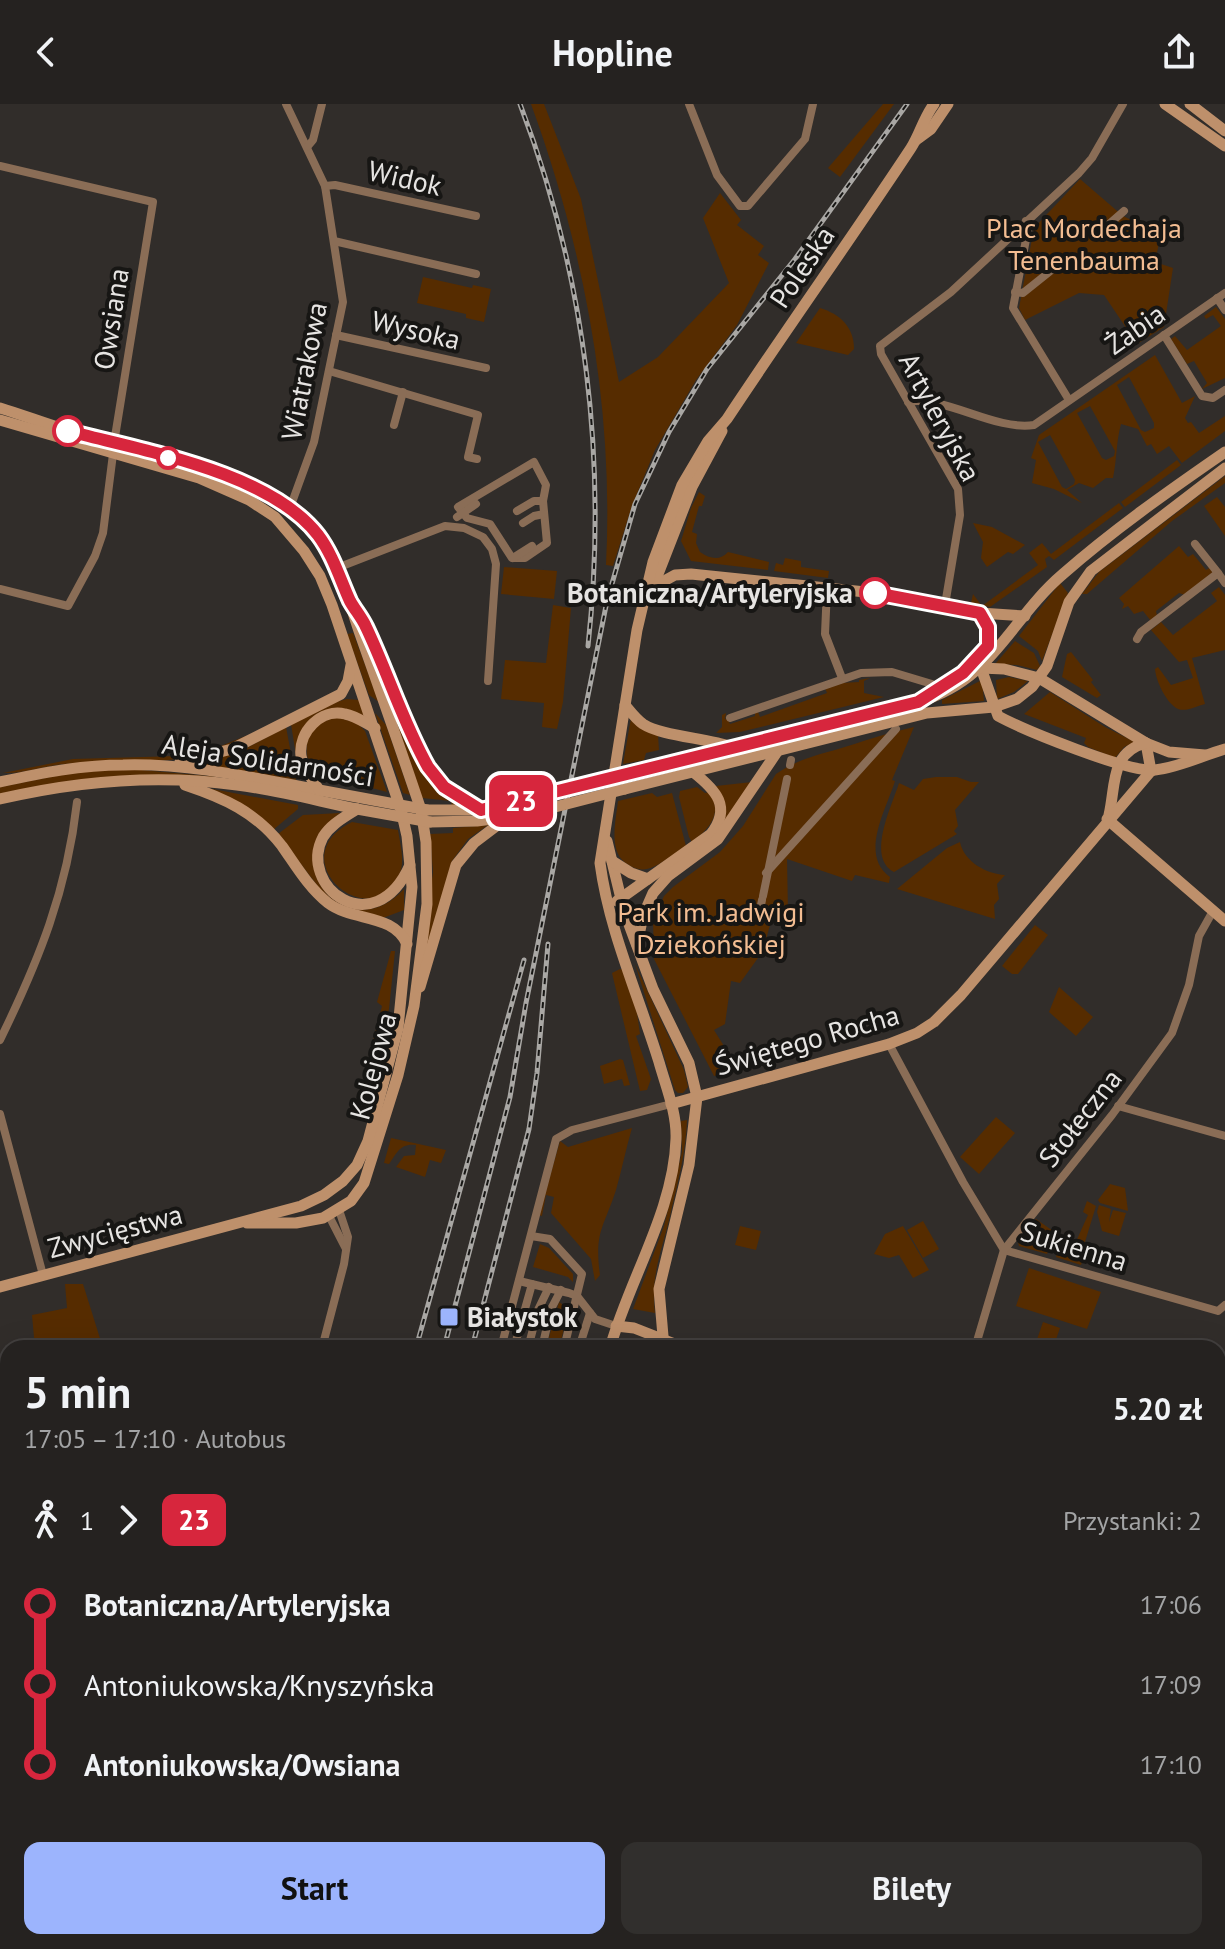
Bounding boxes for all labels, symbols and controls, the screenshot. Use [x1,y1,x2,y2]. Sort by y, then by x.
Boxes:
text: Hopline [552,29,673,76]
icon: back [24,30,68,74]
icon: share [1157,30,1201,74]
street label: Widok [365,151,446,204]
park label: Plac Mordechaja Tenenbauma [986,209,1182,278]
street label: Poleska [761,219,842,315]
street label: Owsiana [84,266,137,372]
street label: Żabia [1097,295,1172,362]
street label: Wiatrakowa [272,299,335,443]
street label: Wysoka [368,301,464,358]
street label: Artyleryjska [891,346,990,488]
unlabelled marker [53,416,83,446]
unlabelled marker [157,447,179,469]
place label: Botaniczna/Artyleryjska [567,574,853,611]
marker: Botaniczna/Artyleryjska [860,578,890,608]
street label: Aleja Solidarności [160,725,377,795]
line badge: 23 [485,775,557,827]
text: 23 [505,782,537,819]
park label: Park im. Jadwigi Dziekońskiej [617,893,805,962]
street label: Świętego Rocha [710,996,903,1083]
street label: Kolejowa [340,1008,405,1124]
street label: Stołeczna [1030,1061,1130,1174]
street label: Zwycięstwa [43,1195,186,1266]
street label: Sukienna [1016,1212,1132,1279]
place label: Białystok [467,1298,578,1335]
marker: Białystok [438,1306,460,1328]
text: 5 min [24,1363,131,1420]
text: 5.20 zł [1113,1389,1202,1428]
text: 17:05 – 17:10 · Autobus [24,1422,286,1455]
icon: walk [24,1498,68,1542]
icon: forward [106,1498,150,1542]
text: 23 [178,1501,210,1538]
text: 1 [80,1504,94,1537]
text: Przystanki: 2 [1063,1504,1202,1537]
text: Botaniczna/Artyleryjska [84,1585,391,1624]
text: 17:06 [1140,1588,1202,1621]
text: Antoniukowska/Knyszyńska [84,1665,435,1704]
text: 17:09 [1140,1668,1202,1701]
text: Antoniukowska/Owsiana [84,1745,400,1784]
text: 17:10 [1140,1748,1202,1781]
button: Start [24,1842,605,1934]
button: Bilety [621,1842,1202,1934]

